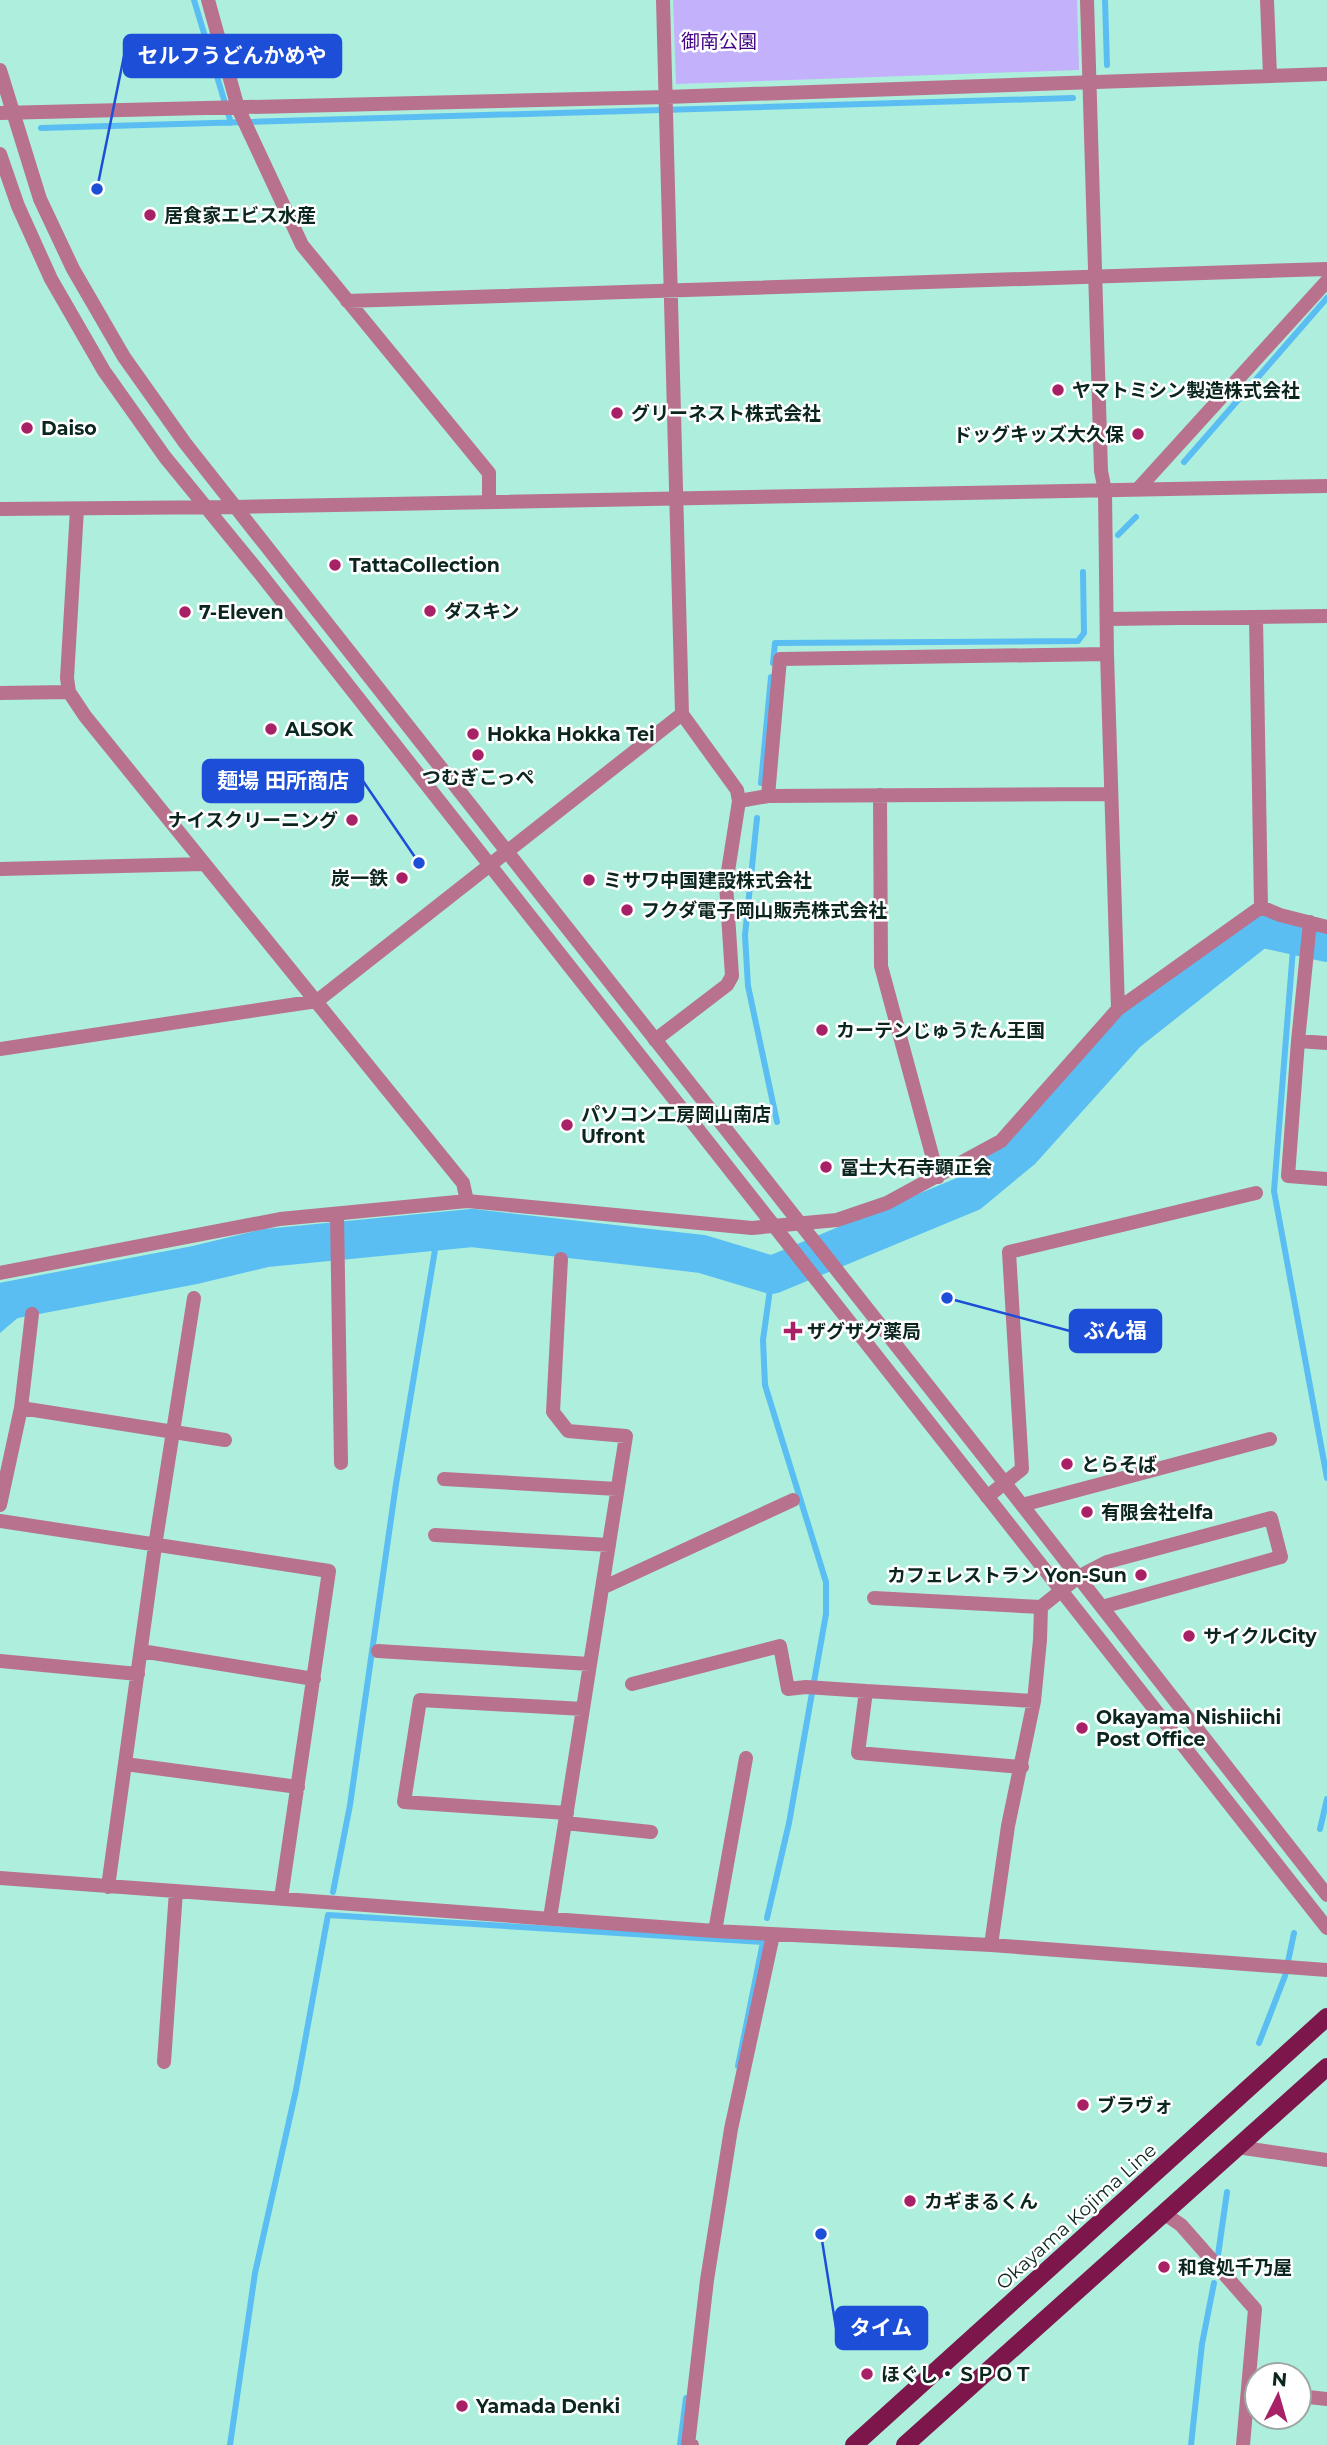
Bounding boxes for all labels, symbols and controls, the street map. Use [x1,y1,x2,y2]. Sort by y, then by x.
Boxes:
park label: 御南公園 [681,30,757,53]
callout: セルフうどんかめや [124,35,341,77]
text: セルフうどんかめや [138,43,327,68]
place label: 居食家エビス水産 [164,204,316,227]
marker: 居食家エビス水産 [142,207,158,223]
place label: ヤマトミシン製造株式会社 [1072,379,1300,402]
marker: ヤマトミシン製造株式会社 [1050,382,1066,398]
place label: グリーネスト株式会社 [631,402,821,425]
marker: グリーネスト株式会社 [609,405,625,421]
place label: Daiso [41,417,97,440]
marker: Daiso [19,420,35,436]
place label: ドッグキッズ大久保 [953,423,1124,446]
marker: ドッグキッズ大久保 [1130,426,1146,442]
place label: TattaCollection [349,554,500,577]
marker: TattaCollection [327,557,343,573]
place label: ダスキン [444,600,519,623]
place label: 7-Eleven [199,601,284,624]
marker: ダスキン [422,603,438,619]
marker: 7-Eleven [177,604,193,620]
place label: ALSOK [284,718,354,741]
marker: ALSOK [263,721,279,737]
place label: Hokka Hokka Tei [487,723,655,746]
marker: Hokka Hokka Tei [465,726,481,742]
marker: つむぎこっぺ [470,747,486,763]
callout: 麺場 田所商店 [203,760,363,802]
place label: つむぎこっぺ [422,766,534,789]
text: 麺場 田所商店 [217,768,349,793]
place label: ナイスクリーニング [168,809,338,832]
marker: ナイスクリーニング [344,812,360,828]
place label: 炭一鉄 [331,867,388,890]
place label: ミサワ中国建設株式会社 [603,869,812,892]
marker: 炭一鉄 [394,870,410,886]
marker: ミサワ中国建設株式会社 [581,872,597,888]
place label: フクダ電子岡山販売株式会社 [641,899,887,922]
marker: フクダ電子岡山販売株式会社 [619,902,635,918]
place label: カーテンじゅうたん王国 [836,1019,1045,1042]
marker: カーテンじゅうたん王国 [814,1022,830,1038]
place label: パソコン工房岡山南店 Ufront [581,1103,771,1148]
marker: パソコン工房岡山南店 Ufront [559,1117,575,1133]
place label: 冨士大石寺顕正会 [840,1156,992,1179]
marker: 冨士大石寺顕正会 [818,1159,834,1175]
callout: ぶん福 [1070,1310,1161,1352]
text: ぶん福 [1084,1318,1147,1343]
place label: ザグザグ薬局 [807,1320,921,1343]
marker: ザグザグ薬局 [785,1323,801,1339]
place label: とらそば [1081,1453,1157,1476]
marker: とらそば [1059,1456,1075,1472]
place label: 有限会社elfa [1101,1501,1214,1524]
marker: 有限会社elfa [1079,1504,1095,1520]
place label: カフェレストラン Yon-Sun [887,1564,1127,1587]
marker: カフェレストラン Yon-Sun [1133,1567,1149,1583]
place label: サイクルCity [1203,1625,1317,1648]
marker: サイクルCity [1181,1628,1197,1644]
place label: Okayama Nishiichi Post Office [1096,1706,1281,1751]
marker: Okayama Nishiichi Post Office [1074,1720,1090,1736]
place label: ブラヴォ [1097,2094,1173,2117]
marker: ブラヴォ [1075,2097,1091,2113]
street label: Okayama Kojima Line [991,2138,1161,2294]
place label: カギまるくん [924,2190,1038,2213]
marker: カギまるくん [902,2193,918,2209]
place label: 和食処千乃屋 [1178,2256,1292,2279]
marker: 和食処千乃屋 [1156,2259,1172,2275]
callout: タイム [836,2307,927,2349]
text: タイム [850,2315,912,2340]
north arrow [1243,2361,1313,2431]
place label: ほぐし・ＳＰＯＴ [881,2363,1033,2386]
marker: ほぐし・ＳＰＯＴ [859,2366,875,2382]
text: N [1271,2367,1288,2392]
place label: Yamada Denki [475,2395,620,2418]
marker: Yamada Denki [454,2398,470,2414]

